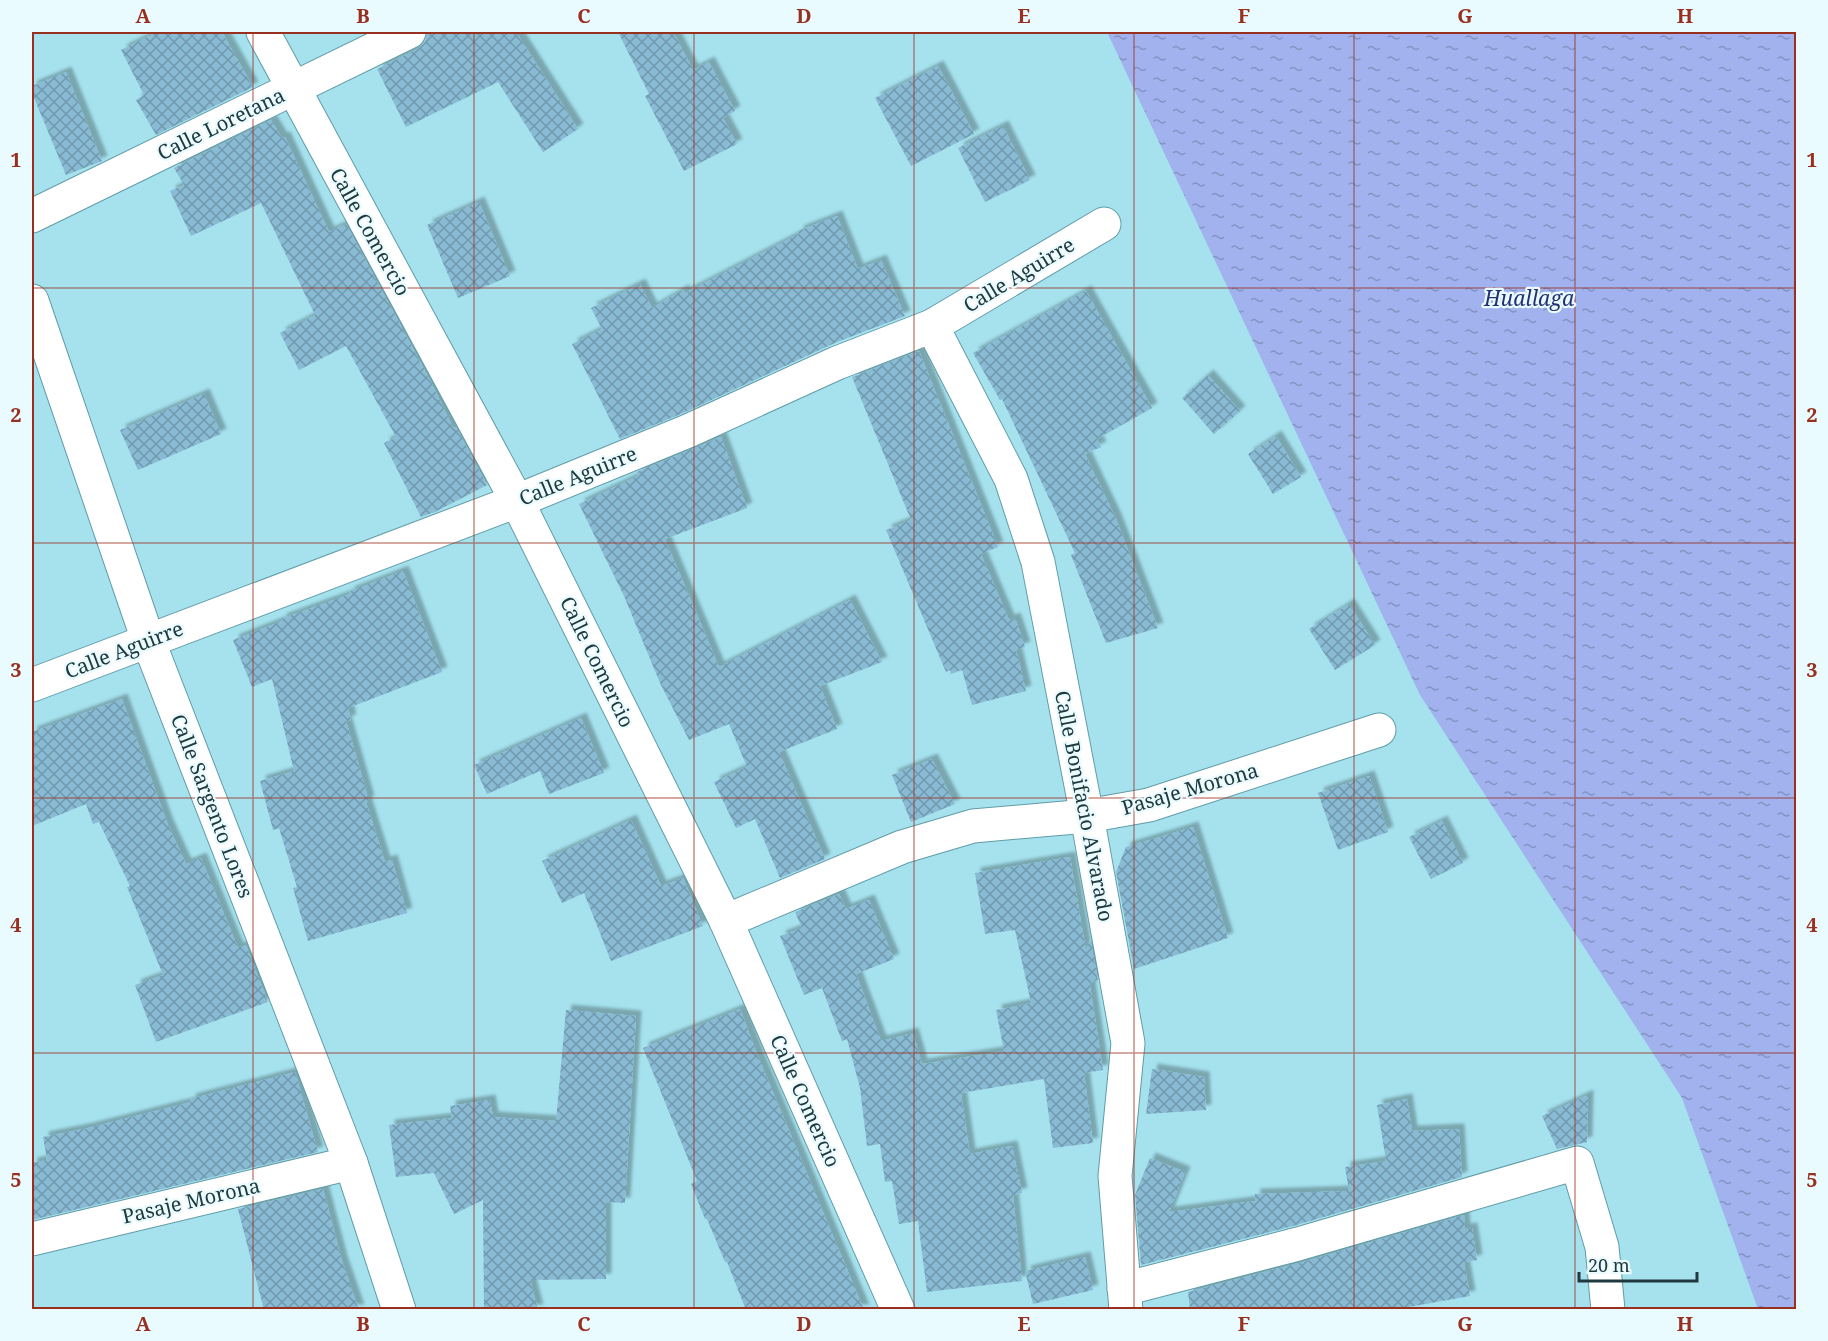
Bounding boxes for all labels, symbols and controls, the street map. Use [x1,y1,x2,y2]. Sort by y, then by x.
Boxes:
text: A [135,2,151,29]
text: B [356,2,370,29]
text: C [577,2,591,29]
text: D [796,2,812,29]
text: E [1017,2,1031,29]
text: F [1238,2,1250,29]
text: G [1457,2,1473,29]
text: H [1677,2,1693,29]
street label: Calle Loretana [153,81,289,166]
text: 1 [10,146,22,173]
text: 1 [1806,146,1818,173]
street label: Calle Comercio [324,163,417,301]
street label: Calle Aguirre [958,231,1079,318]
water label: Huallaga [1483,284,1575,312]
text: 2 [10,401,22,428]
text: 2 [1806,401,1818,428]
street label: Calle Aguirre [515,440,641,511]
street label: Calle Comercio [554,592,641,732]
street label: Calle Aguirre [61,615,187,685]
text: 3 [10,656,22,683]
text: 3 [1806,656,1818,683]
street label: Calle Bonifacio Alvarado [1049,688,1120,924]
street label: Calle Sargento Lores [165,710,260,902]
street label: Pasaje Morona [1118,756,1261,821]
text: 4 [10,911,22,938]
text: 4 [1806,911,1818,938]
street label: Calle Comercio [764,1030,847,1171]
text: 5 [10,1166,22,1193]
text: 5 [1806,1166,1818,1193]
street label: Pasaje Morona [119,1172,263,1230]
scale bar [1579,1245,1698,1283]
text: 20 m [1588,1253,1630,1277]
text: A [135,1310,151,1337]
text: B [356,1310,370,1337]
text: C [577,1310,591,1337]
text: D [796,1310,812,1337]
text: E [1017,1310,1031,1337]
text: F [1238,1310,1250,1337]
text: G [1457,1310,1473,1337]
text: H [1677,1310,1693,1337]

